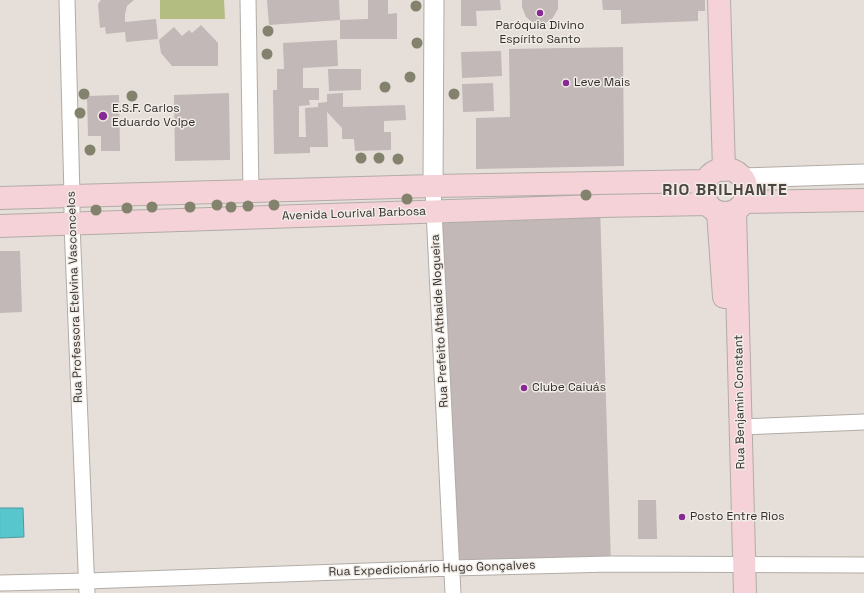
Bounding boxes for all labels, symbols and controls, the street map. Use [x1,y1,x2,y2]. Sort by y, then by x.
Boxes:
marker: Paróquia Divino Espírito Santo [535,8,545,18]
place label: Paróquia Divino Espírito Santo [496,19,584,47]
place label: Leve Mais [574,76,630,90]
marker: Leve Mais [561,78,571,88]
place label: E.S.F. Carlos Eduardo Volpe [112,102,195,130]
marker: E.S.F. Carlos Eduardo Volpe [97,110,109,122]
district label: RIO BRILHANTE [662,181,788,201]
street label: Rua Professora Etelvina Vasconcelos [64,191,86,403]
street label: Avenida Lourival Barbosa [282,204,426,224]
street label: Rua Prefeito Athaide Nogueira [428,234,452,408]
street label: Rua Benjamin Constant [732,335,748,469]
place label: Clube Caiuás [532,381,606,395]
marker: Clube Caiuás [519,383,529,393]
place label: Posto Entre Rios [690,510,785,524]
marker: Posto Entre Rios [677,512,687,522]
street label: Rua Expedicionário Hugo Gonçalves [328,558,536,580]

